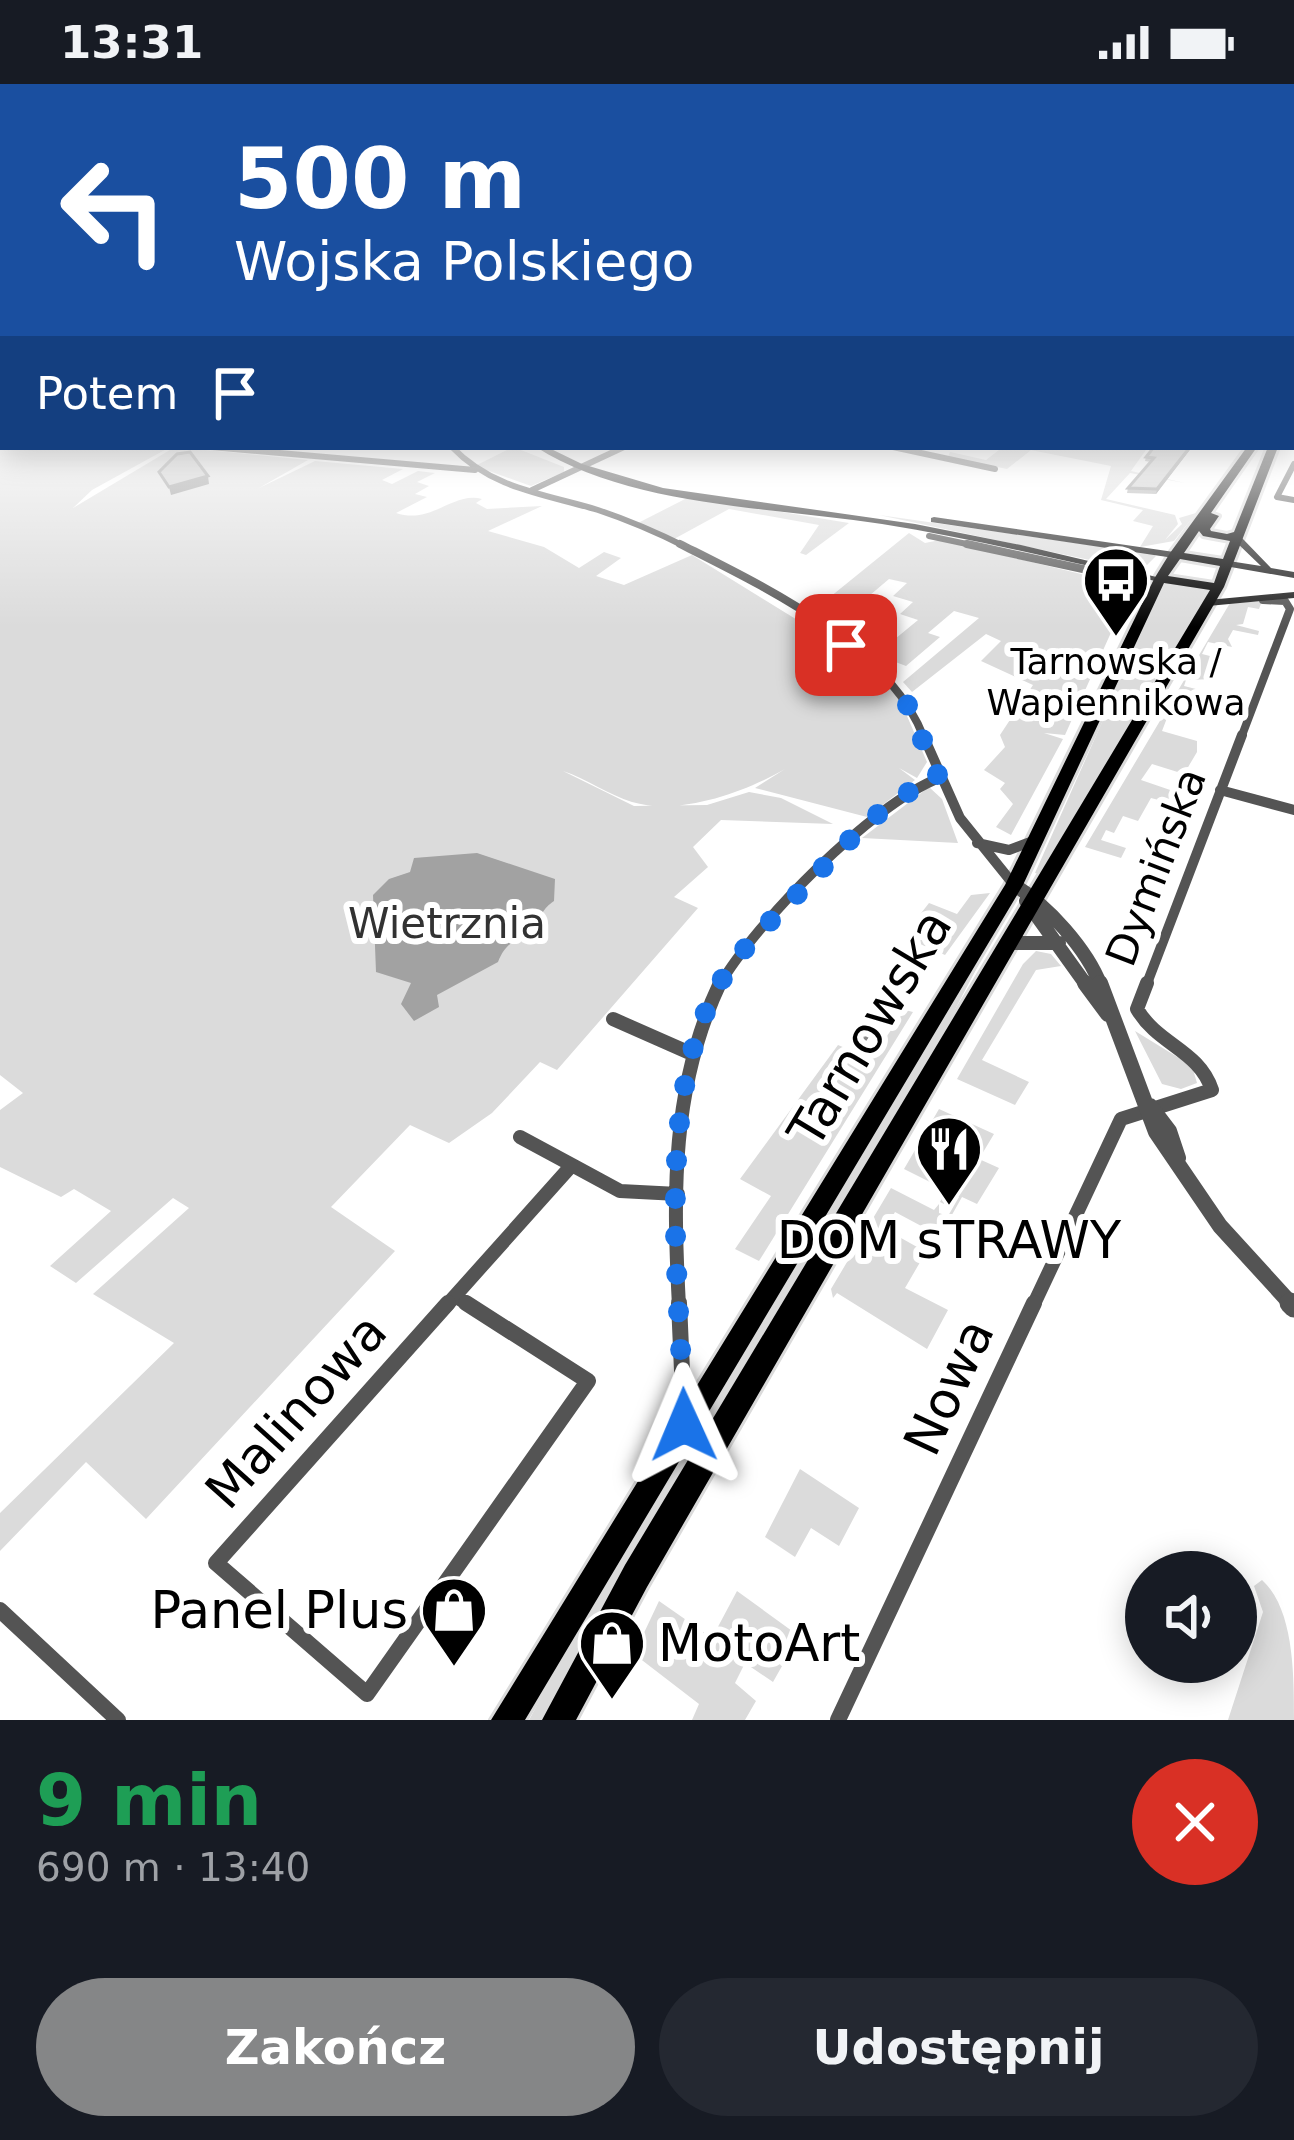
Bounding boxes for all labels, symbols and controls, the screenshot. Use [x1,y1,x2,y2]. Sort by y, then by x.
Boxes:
text: 13:31 [60,16,203,69]
text: 500 m [234,130,526,228]
icon: left [36,132,192,288]
text: Wojska Polskiego [234,230,695,293]
icon: arrive [202,360,268,426]
text: Potem [36,367,178,420]
bus stop icon: Tarnowska / Wapiennikowa [1081,545,1151,639]
pin [795,594,897,696]
icon: arrive [813,612,879,678]
place label: Tarnowska / Wapiennikowa [986,641,1246,723]
street label: Dymińska [1096,761,1216,973]
park label: Wietrznia [348,899,546,948]
street label: Tarnowska [776,899,964,1158]
restaurant icon: DOM sTRAWY [914,1114,984,1208]
place label: DOM sTRAWY [777,1211,1122,1270]
street label: Malinowa [194,1302,398,1520]
street label: Nowa [892,1310,1006,1464]
position arrow [621,1362,747,1488]
map controls [1125,1551,1257,1683]
button: sound [1125,1551,1257,1683]
shop icon: Panel Plus [419,1575,489,1669]
place label: Panel Plus [150,1581,408,1640]
shop icon: MotoArt [577,1608,647,1702]
place label: MotoArt [658,1614,860,1673]
text: 9 min [36,1758,262,1842]
button: close [1132,1759,1258,1885]
text: 690 m · 13:40 [36,1845,310,1890]
button: Zakończ [36,1978,635,2116]
button: Udostępnij [659,1978,1258,2116]

